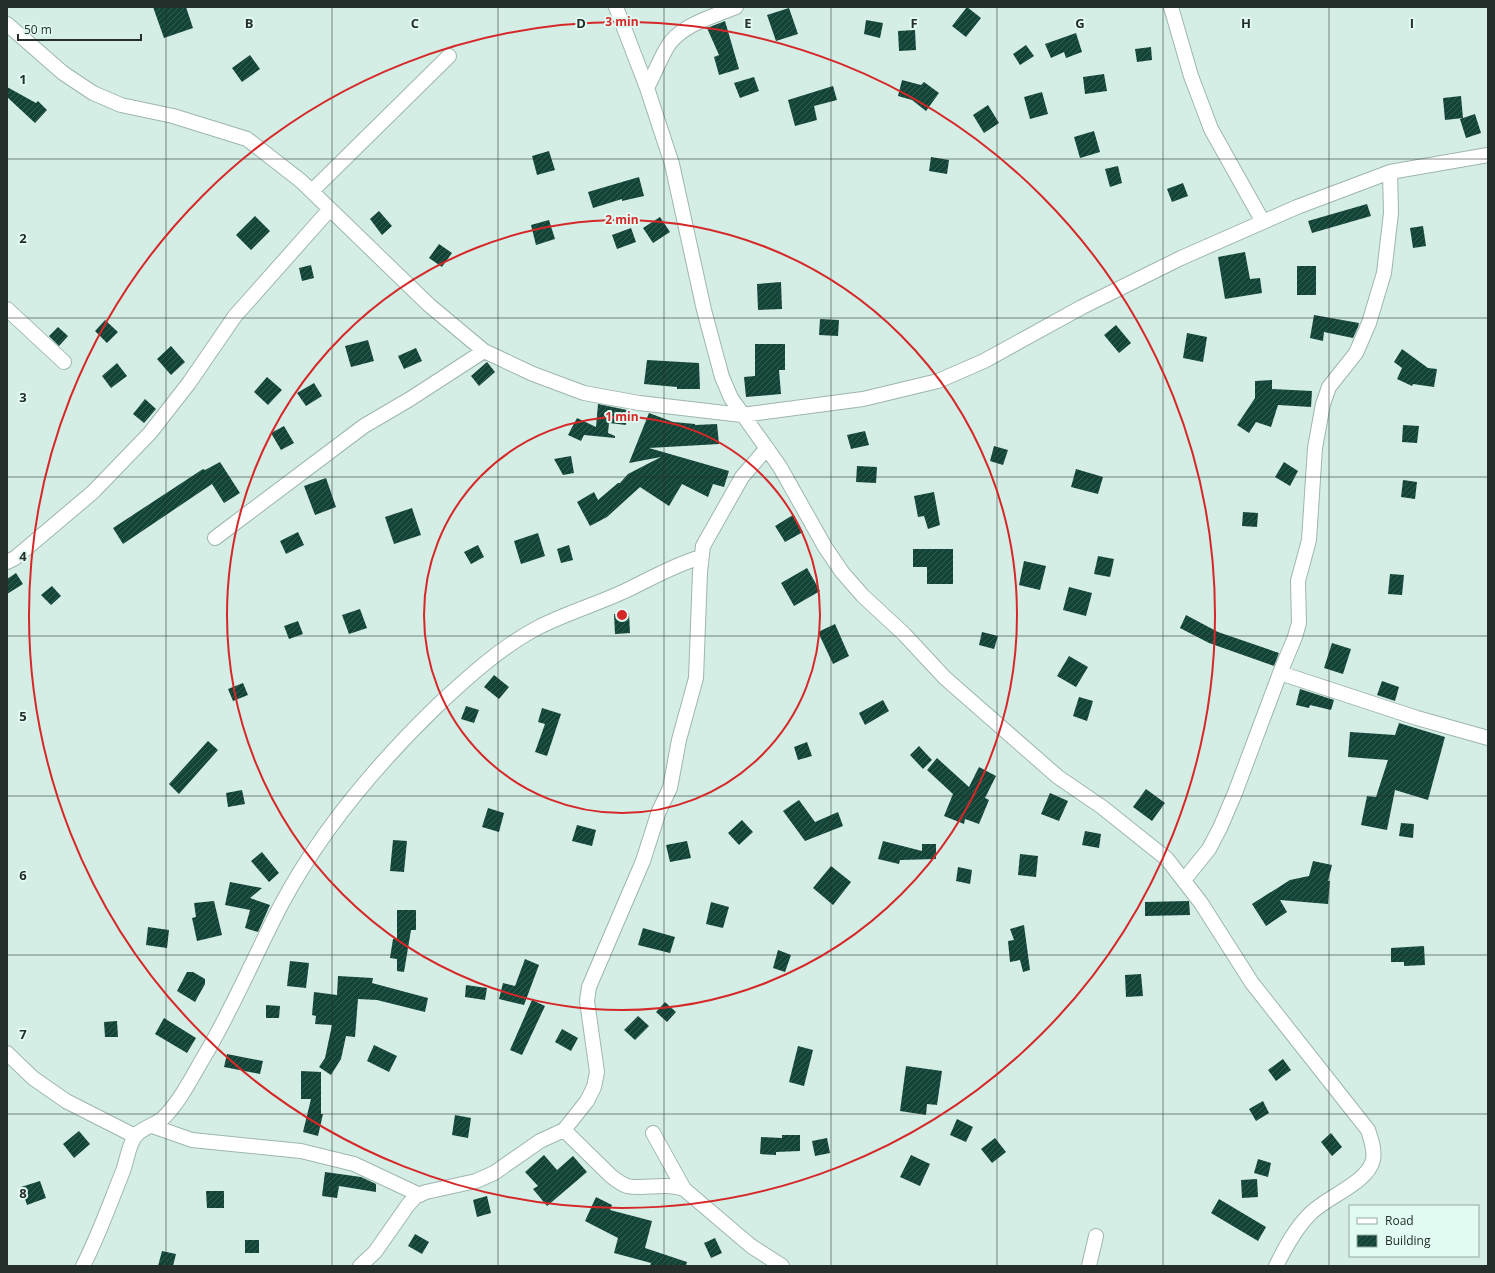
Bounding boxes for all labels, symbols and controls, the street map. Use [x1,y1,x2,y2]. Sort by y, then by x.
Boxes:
text: 3 min [605,13,639,30]
text: B [245,14,254,32]
text: C [411,14,419,32]
text: D [576,14,586,32]
text: E [744,14,752,32]
text: F [910,14,918,32]
text: G [1075,14,1085,32]
text: H [1241,14,1251,32]
text: I [1410,14,1414,32]
scale bar [18,16,141,42]
text: 50 m [24,21,52,38]
text: 1 [19,70,27,88]
text: 2 min [605,211,639,228]
text: 2 [19,229,27,247]
text: 3 [19,388,27,406]
text: 1 min [605,408,639,425]
text: 4 [19,547,27,565]
centre of rings [615,608,629,622]
text: 5 [19,707,27,725]
text: 6 [19,866,27,884]
text: 7 [19,1025,27,1043]
text: 8 [19,1184,27,1202]
legend [1349,1205,1479,1257]
text: Road [1385,1212,1414,1229]
text: Building [1385,1232,1431,1249]

